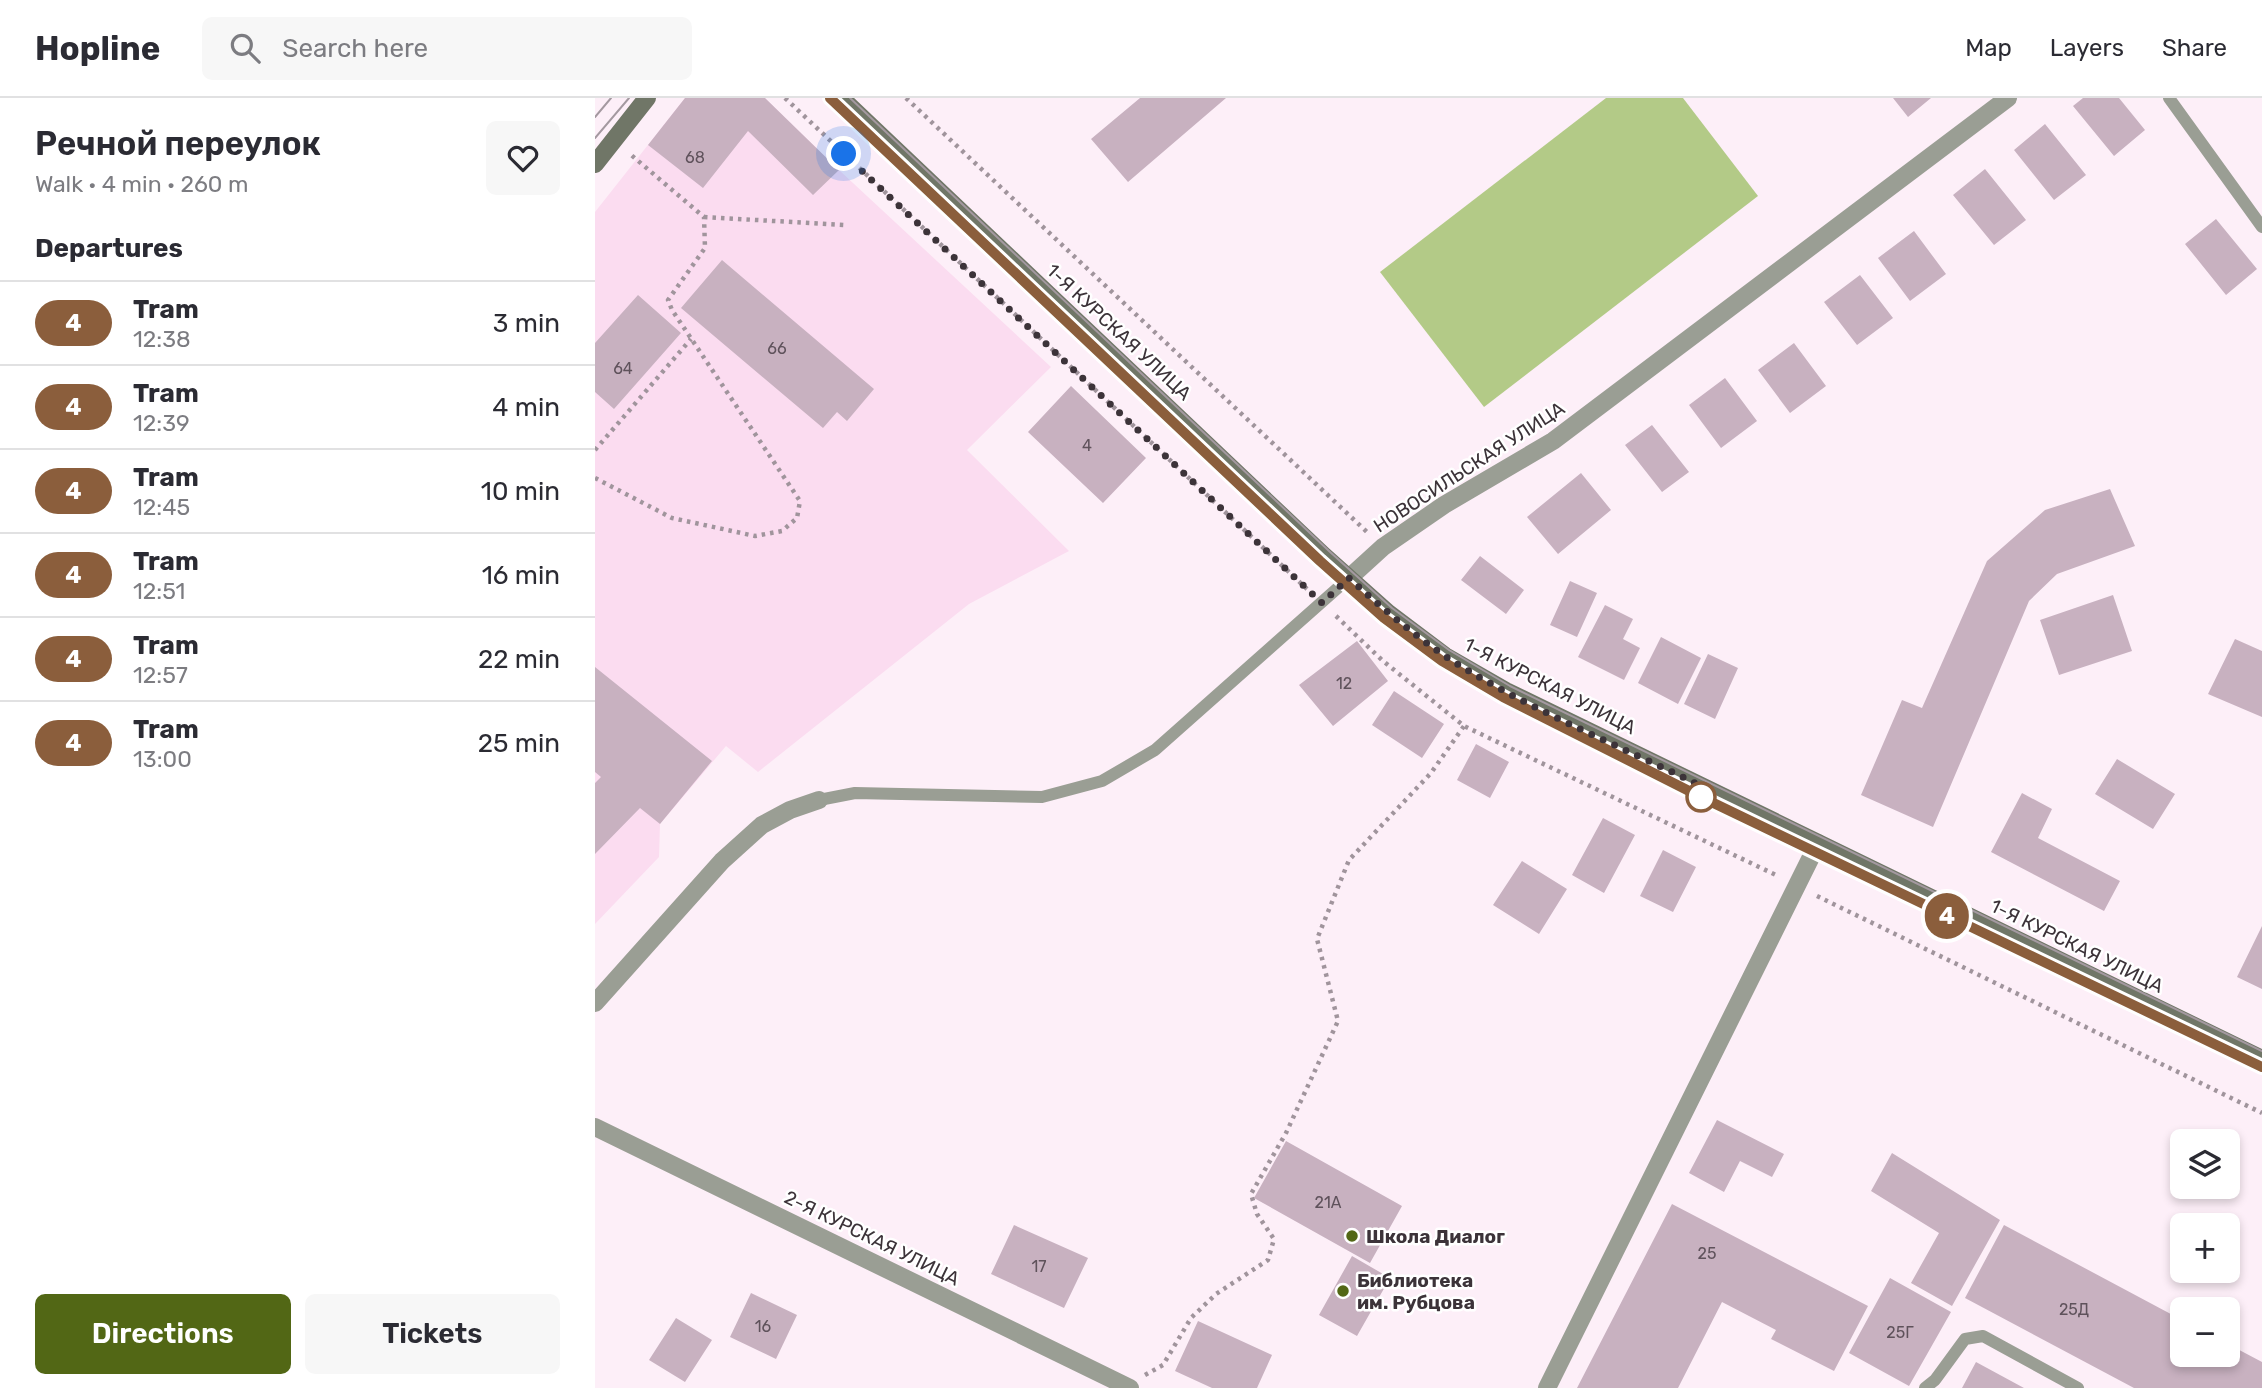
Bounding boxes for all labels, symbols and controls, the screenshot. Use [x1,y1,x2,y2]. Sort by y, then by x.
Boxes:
search box [202,17,692,80]
text: Hopline [35,29,160,68]
icon: search [226,29,264,67]
text: Search here [282,33,428,64]
text: Map [1965,34,2012,62]
text: Layers [2050,34,2124,62]
text: Share [2162,34,2227,62]
button: heart [486,121,560,195]
text: Речной переулок [35,124,321,163]
your location [826,136,861,171]
house number: 68 [685,148,705,167]
text: Walk · 4 min · 260 m [35,170,249,198]
text: Departures [35,233,183,264]
street label: 1-Я КУРСКАЯ УЛИЦА [1042,259,1196,405]
text: Tram [133,294,199,325]
text: 3 min [493,308,560,339]
text: 4 [65,309,82,337]
text: 12:38 [133,325,191,353]
house number: 66 [767,339,787,358]
house number: 64 [613,359,633,378]
text: Tram [133,378,199,409]
text: 4 min [492,392,560,423]
text: 4 [65,393,82,421]
street label: НОВОСИЛЬСКАЯ УЛИЦА [1369,396,1569,537]
text: 12:39 [133,409,190,437]
house number: 4 [1082,436,1092,455]
text: Tram [133,462,199,493]
text: 10 min [481,476,560,507]
text: 4 [65,477,82,505]
text: 12:45 [133,493,190,521]
text: Tram [133,546,199,577]
text: 16 min [482,560,560,591]
text: 4 [65,561,82,589]
text: 12:51 [133,577,185,605]
text: Tram [133,630,199,661]
street label: 1-Я КУРСКАЯ УЛИЦА [1460,633,1640,739]
text: 22 min [478,644,560,675]
text: 4 [65,645,82,673]
text: 12:57 [133,661,188,689]
house number: 12 [1336,674,1352,693]
text: Tram [133,714,199,745]
text: 25 min [478,728,560,759]
text: 4 [65,729,82,757]
text: 13:00 [133,745,192,773]
unlabelled marker [1686,782,1716,812]
line badge: 4 [1924,893,1970,939]
street label: 1-Я КУРСКАЯ УЛИЦА [1987,894,2167,998]
text: 4 [1939,902,1955,930]
map controls [2170,1129,2240,1367]
button: layers [2170,1129,2240,1199]
street label: 2-Я КУРСКАЯ УЛИЦА [781,1186,964,1291]
house number: 21А [1315,1193,1342,1212]
button: + [2170,1213,2240,1283]
place label: Школа Диалог [1366,1225,1505,1248]
marker: Школа Диалог [1344,1228,1360,1244]
house number: 25 [1698,1244,1716,1263]
house number: 17 [1031,1257,1047,1276]
place label: Библиотека им. Рубцова [1357,1269,1475,1314]
marker: Библиотека им. Рубцова [1335,1283,1351,1299]
button: Directions [35,1294,291,1374]
button: Tickets [305,1294,560,1374]
button: − [2170,1297,2240,1367]
house number: 25Д [2059,1300,2089,1319]
house number: 16 [755,1317,772,1336]
house number: 25Г [1886,1323,1914,1342]

